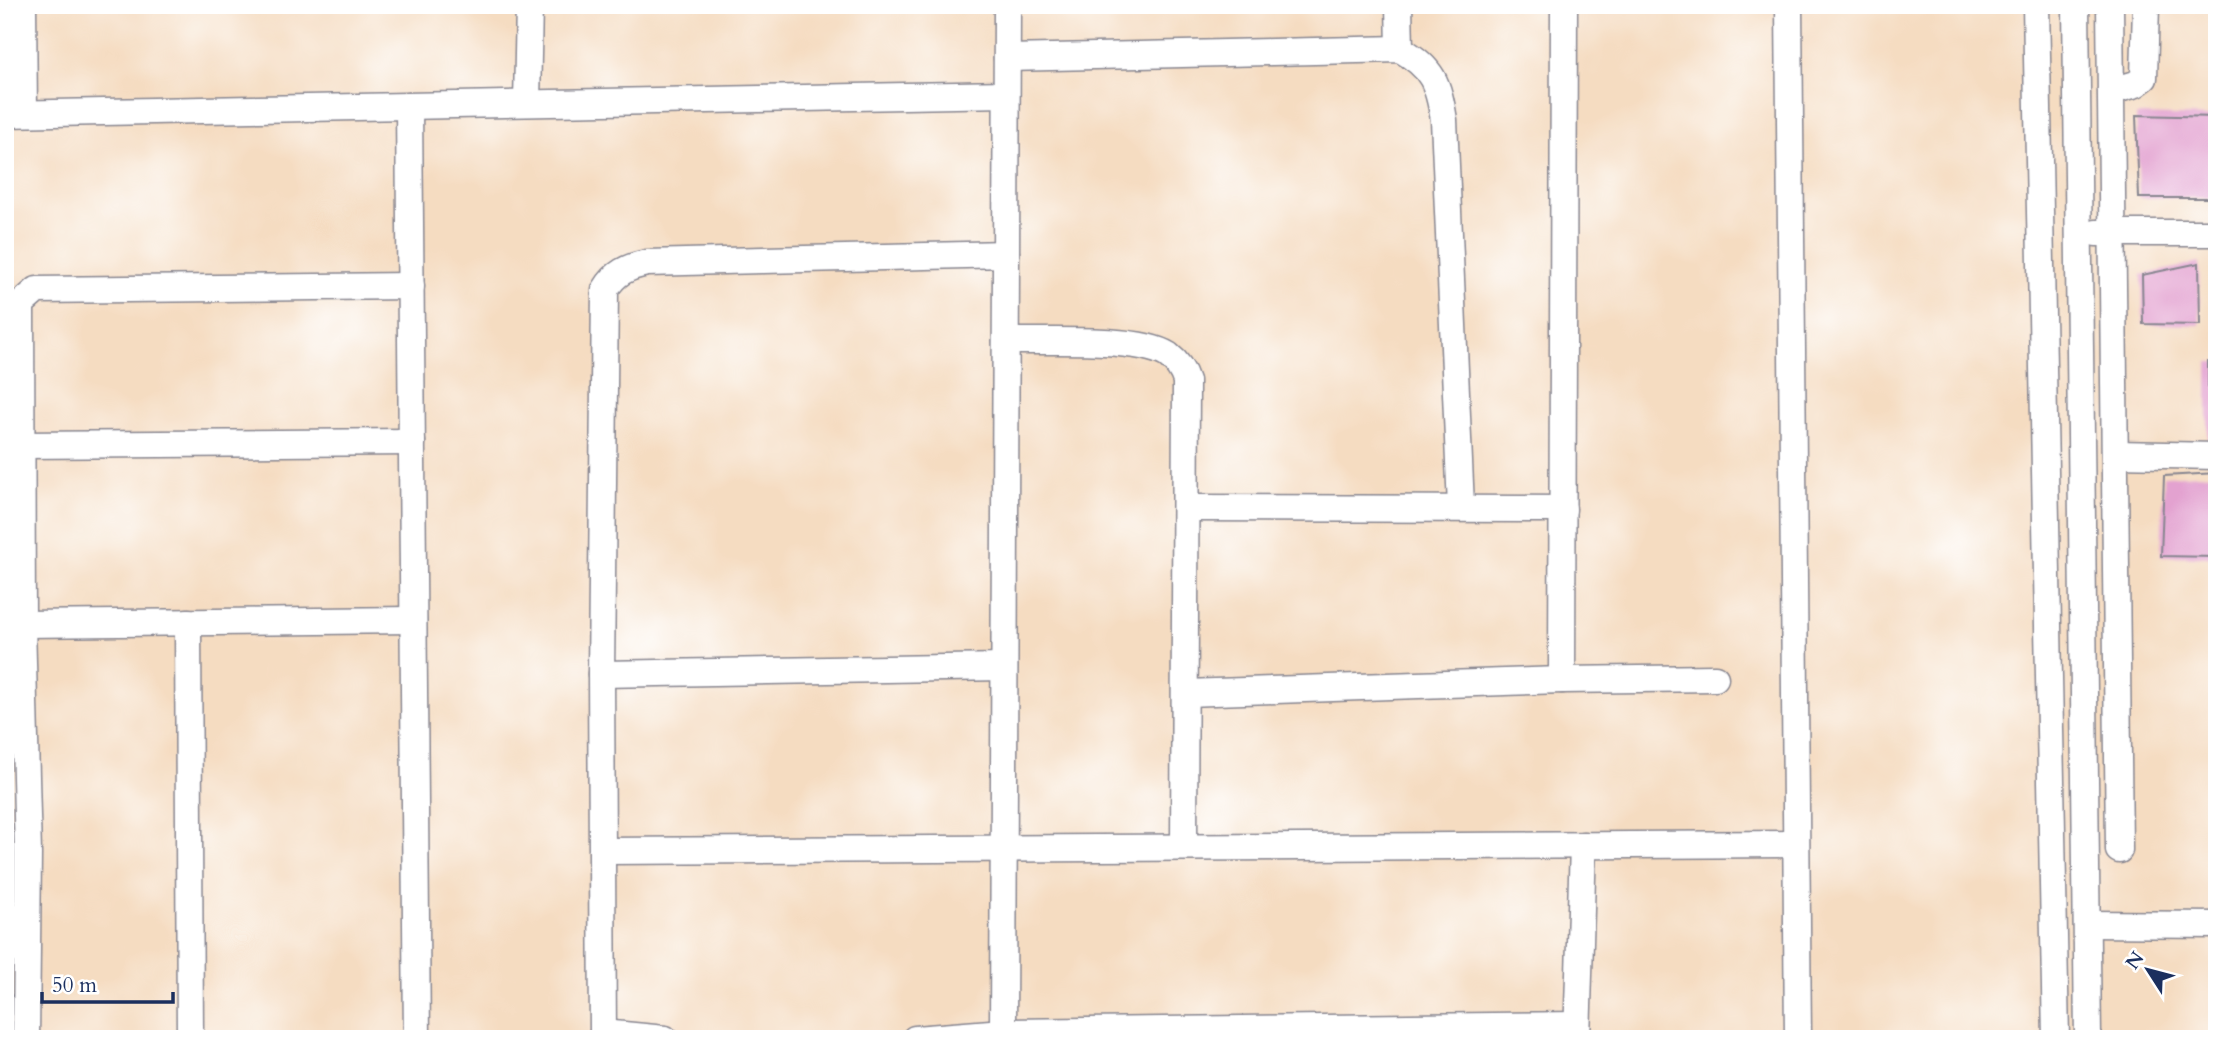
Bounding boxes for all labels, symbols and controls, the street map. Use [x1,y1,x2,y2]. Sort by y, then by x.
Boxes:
north arrow [2114,936,2184,1006]
text: N [2120,946,2151,975]
scale bar [42,960,173,1004]
text: 50 m [52,971,97,1000]

